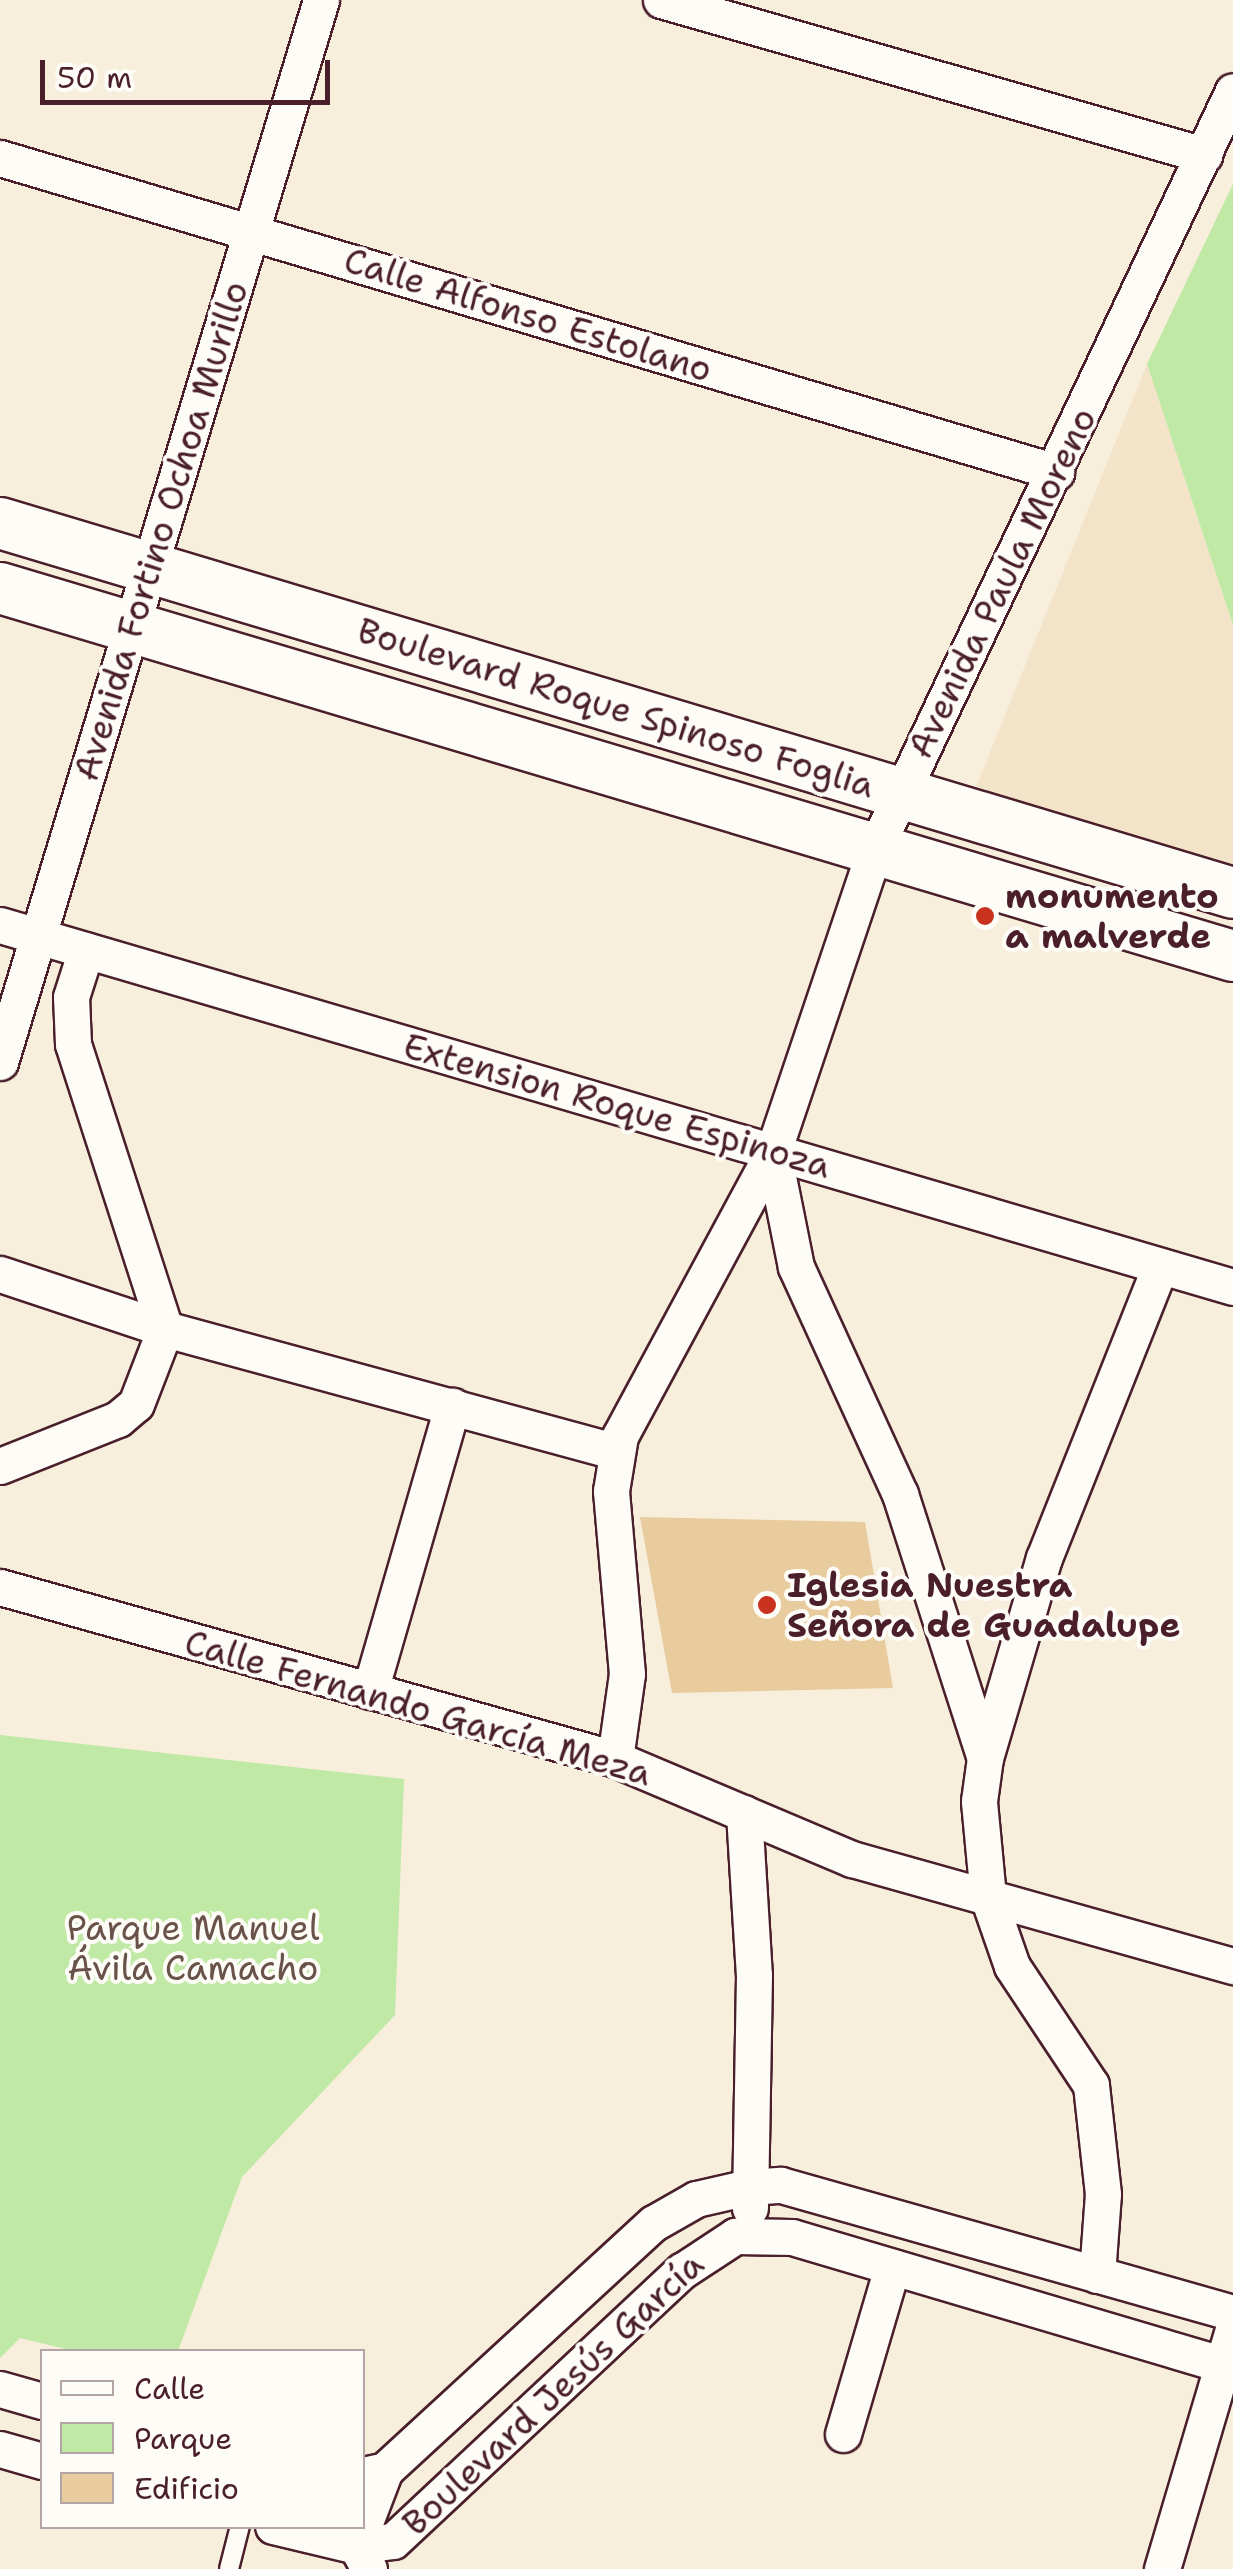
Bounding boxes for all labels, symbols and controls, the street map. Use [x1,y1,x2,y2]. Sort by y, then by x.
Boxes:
scale bar [45,40,335,102]
text: 50 m [57,57,132,98]
street label: Calle Alfonso Estolano [339,239,717,391]
street label: Avenida Fortino Ochoa Murillo [65,276,257,786]
street label: Avenida Paula Moreno [899,401,1105,765]
street label: Boulevard Roque Spinoso Foglia [353,609,879,807]
place label: monumento a malverde [1005,875,1219,957]
marker: monumento a malverde [974,905,996,927]
street label: Extension Roque Espinoza [399,1025,835,1187]
place label: Iglesia Nuestra Señora de Guadalupe [787,1564,1181,1646]
marker: Iglesia Nuestra Señora de Guadalupe [756,1594,778,1616]
street label: Calle Fernando García Meza [180,1621,656,1795]
park label: Parque Manuel Ávila Camacho [67,1907,319,1989]
street label: Boulevard Jesús García [394,2244,712,2544]
legend [40,2349,365,2529]
text: Calle [134,2368,205,2409]
text: Parque [134,2418,232,2459]
text: Edificio [134,2468,239,2509]

